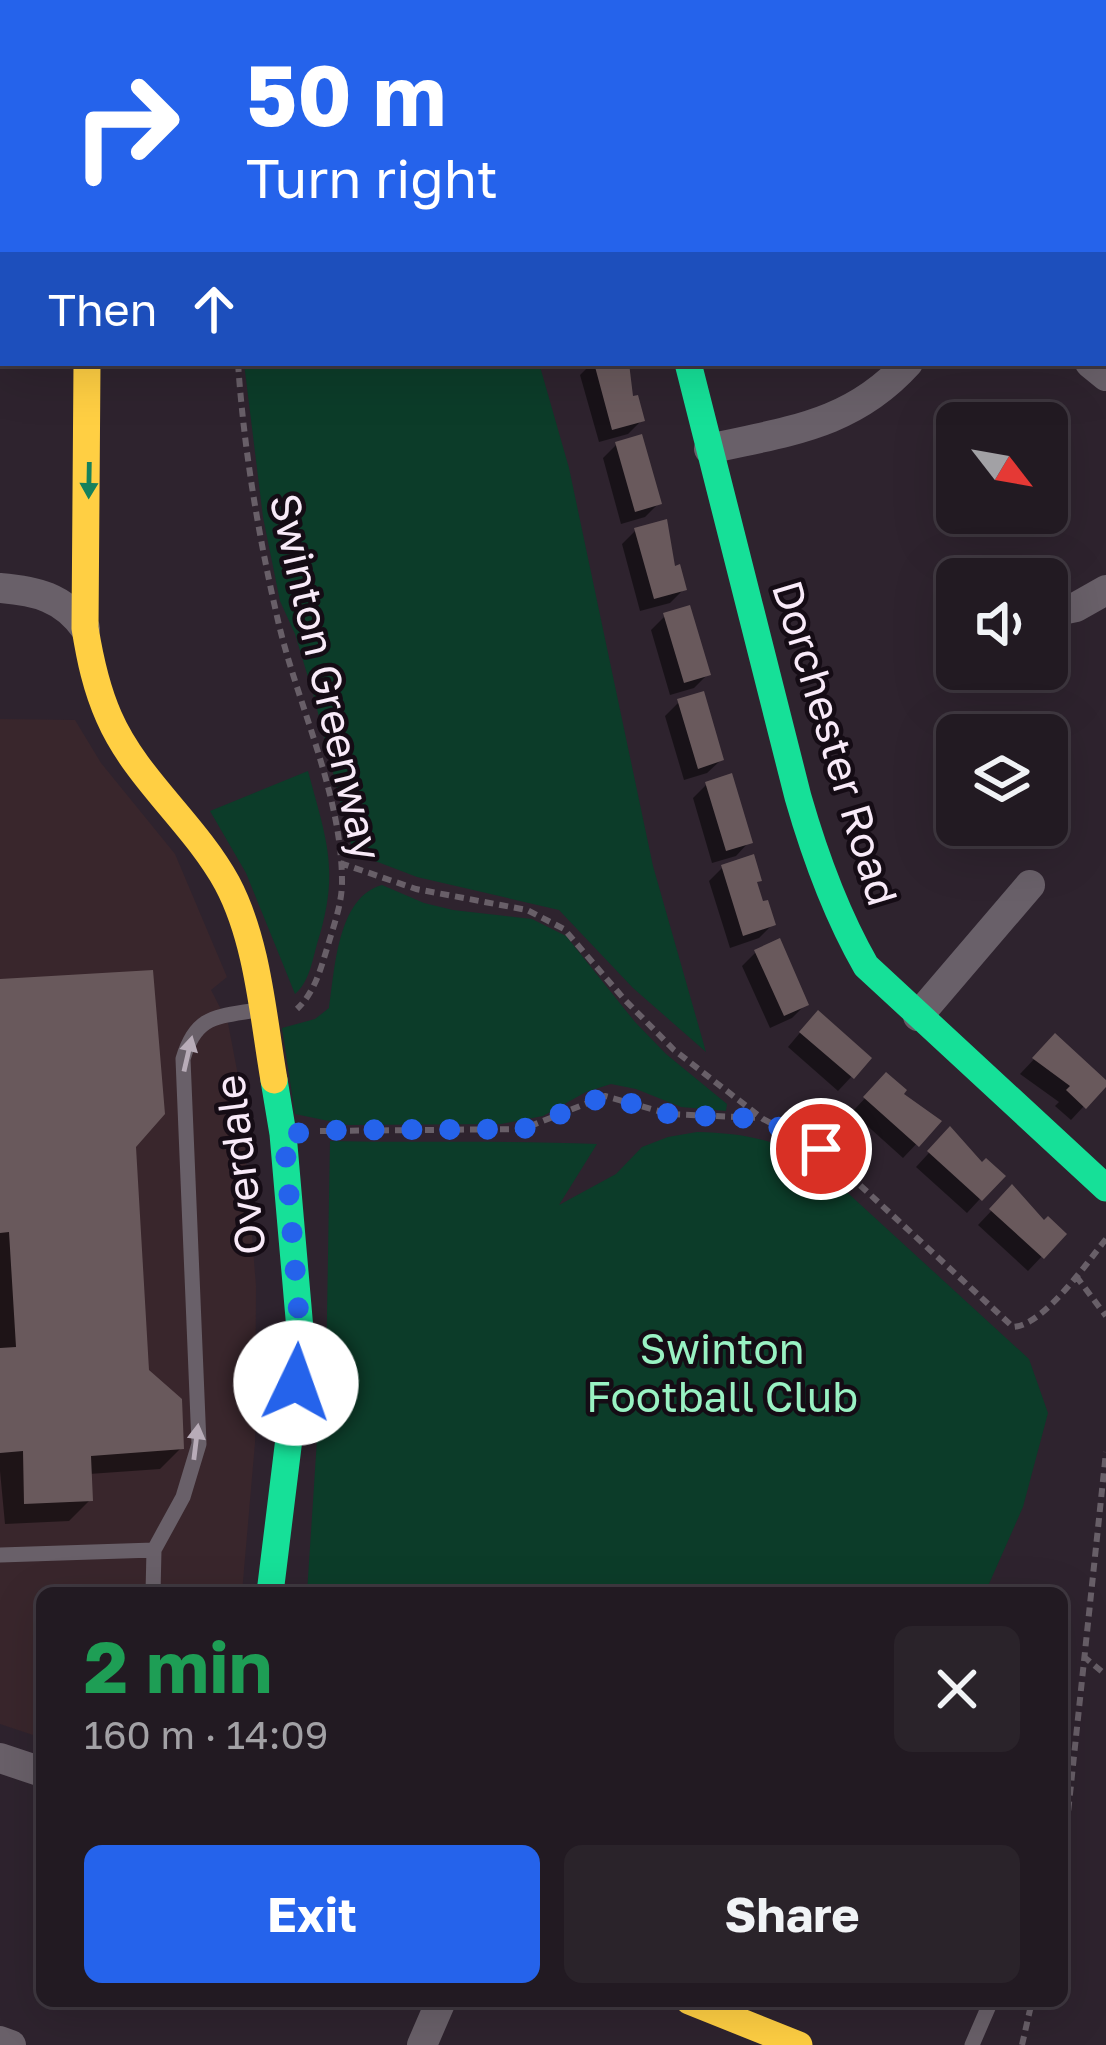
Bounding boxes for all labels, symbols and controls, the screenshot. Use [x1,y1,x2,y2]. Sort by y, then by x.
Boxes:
text: 50 m [246,44,446,144]
icon: right [48,48,204,204]
text: Turn right [246,145,498,210]
icon: ahead [181,276,247,342]
text: Then [48,282,157,336]
north arrow [936,402,1068,534]
map controls [936,402,1068,846]
one-way arrow [79,462,98,500]
street label: Swinton Greenway [260,489,393,865]
button: sound [936,558,1068,690]
street label: Dorchester Road [763,574,909,911]
button: layers [936,714,1068,846]
one-way arrow [179,1035,198,1072]
street label: Overdale [203,1072,275,1258]
pin [770,1098,872,1200]
icon: arrive [788,1116,854,1182]
position arrow [233,1320,359,1446]
park label: Swinton Football Club [586,1323,858,1421]
one-way arrow [186,1423,205,1461]
text: 2 min [84,1622,272,1709]
button: close [894,1626,1020,1752]
text: 160 m · 14:09 [84,1711,328,1758]
button: Exit [84,1845,540,1983]
button: Share [564,1845,1020,1983]

